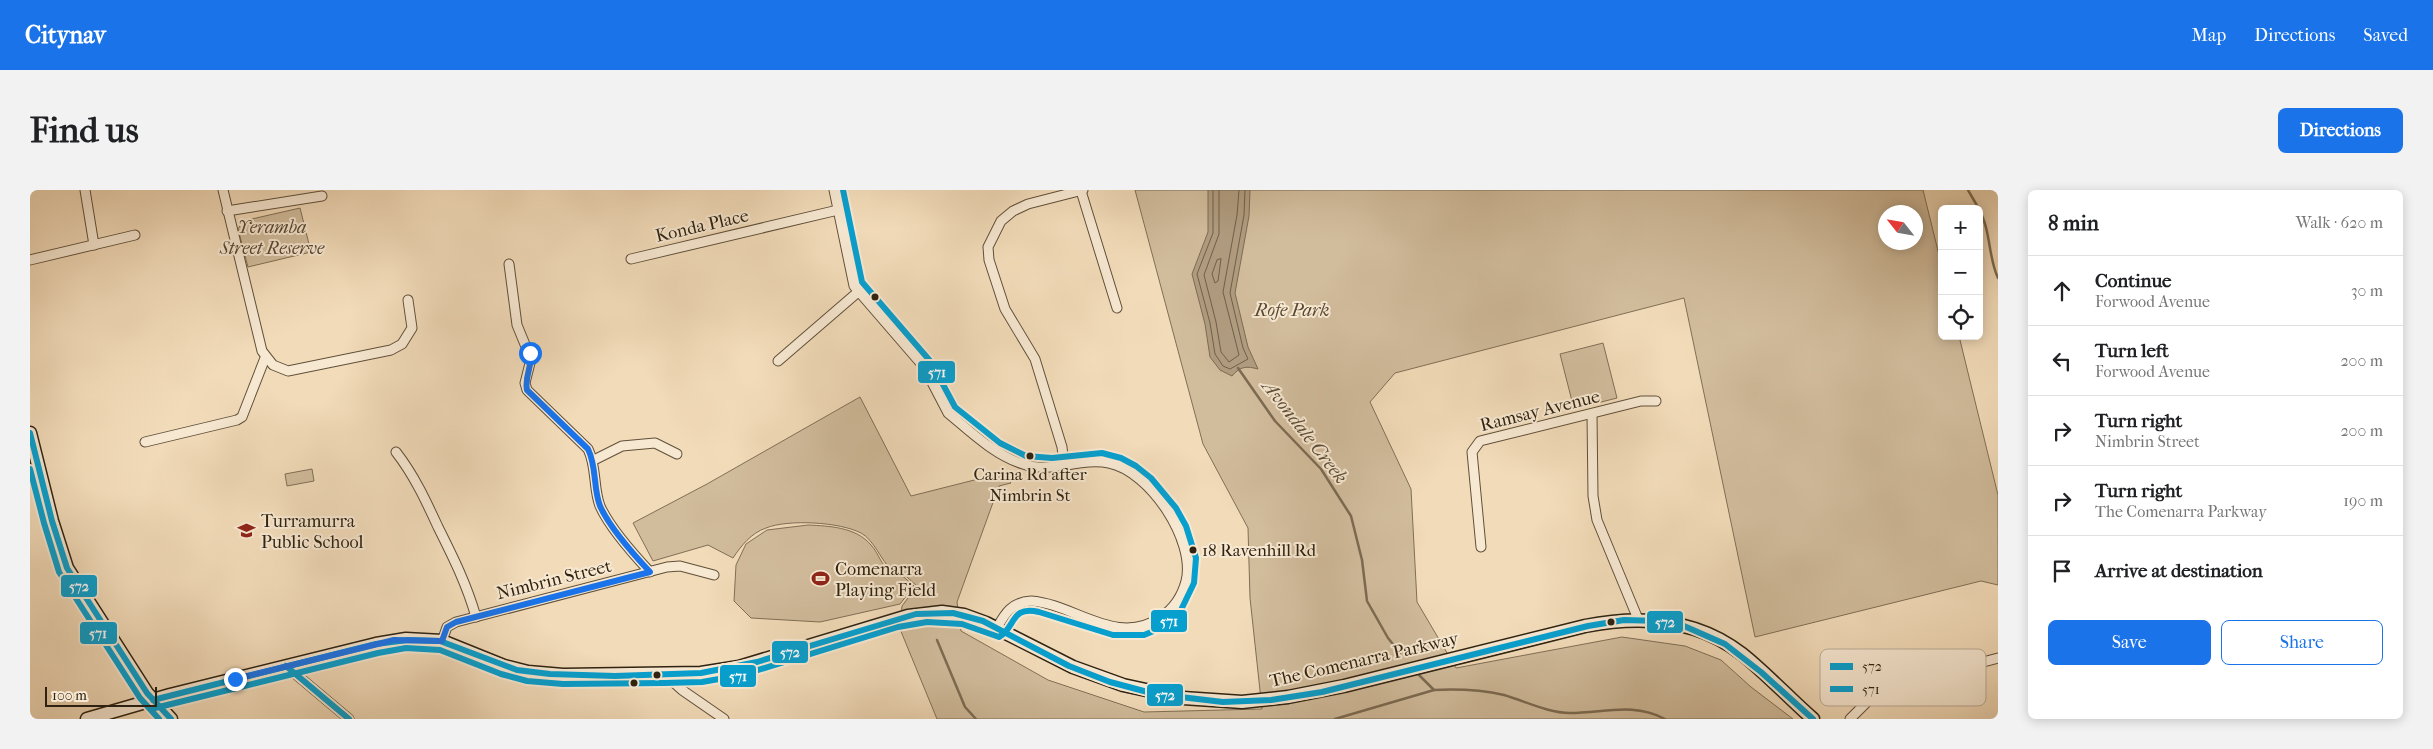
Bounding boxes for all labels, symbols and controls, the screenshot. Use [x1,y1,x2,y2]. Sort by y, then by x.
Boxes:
text: Citynav [25,21,106,49]
text: Map [2192,25,2226,46]
text: Directions [2254,25,2335,46]
text: Saved [2363,25,2408,46]
button: Directions [2278,108,2403,153]
text: Find us [30,110,139,151]
street label: Konda Place [653,205,751,247]
north arrow [1878,205,1923,250]
map controls [1938,205,1983,340]
button: + [1938,205,1983,250]
text: 8 min [2048,211,2099,235]
text: Walk · 620 m [2296,213,2383,232]
park label: Yeramba Street Reserve [219,217,325,259]
button: − [1938,250,1983,295]
text: Continue [2095,270,2171,292]
icon: ahead [2048,277,2076,305]
text: 30 m [2351,281,2383,300]
unlabelled marker [870,292,880,302]
text: Forwood Avenue [2095,292,2210,311]
button: locate [1938,295,1983,340]
park label: Rofe Park [1254,300,1329,321]
text: Turn left [2095,340,2169,362]
route start [519,342,542,365]
icon: left [2048,347,2076,375]
text: 200 m [2340,351,2383,370]
line badge: 571 [917,360,956,384]
text: Forwood Avenue [2095,362,2210,381]
text: 571 [928,364,946,381]
water label: Avondale Creek [1257,374,1352,488]
street label: Ramsay Avenue [1478,386,1602,436]
text: Turn right [2095,410,2182,432]
icon: right [2048,417,2076,445]
text: 200 m [2340,421,2383,440]
text: Nimbrin Street [2095,432,2200,451]
marker: Carina Rd after Nimbrin St [1025,451,1035,461]
place label: Carina Rd after Nimbrin St [973,464,1087,505]
text: Turn right [2095,480,2182,502]
icon: right [2048,487,2076,515]
text: 190 m [2343,491,2383,510]
text: The Comenarra Parkway [2095,502,2267,521]
place label: Turramurra Public School [261,511,363,553]
school or university icon: Turramurra Public School [237,521,257,541]
place label: 18 Ravenhill Rd [1202,540,1317,560]
marker: 18 Ravenhill Rd [1188,545,1198,555]
street label: Nimbrin Street [494,555,614,604]
icon: arrive [2048,557,2076,585]
place label: Comenarra Playing Field [835,559,936,601]
text: Arrive at destination [2095,560,2263,582]
sports icon: Comenarra Playing Field [811,569,831,589]
line badge: 572 [60,574,98,598]
text: 572 [69,578,89,595]
line badge: 571 [1150,609,1188,633]
line badge: 572 [1646,610,1684,634]
text: 571 [1160,613,1178,630]
text: 572 [1655,614,1675,631]
unlabelled marker [1606,617,1616,627]
button: Save [2048,620,2211,665]
button: Share [2221,620,2383,665]
line badge: 571 [79,621,118,645]
text: 571 [89,625,107,642]
street label: The Comenarra Parkway [1268,628,1462,692]
line badge: 572 [771,640,809,664]
text: 572 [780,644,800,661]
legend [1820,649,1986,706]
text: 572 [1862,658,1882,675]
line badge: 571 [719,664,757,688]
route end [224,668,247,691]
text: 571 [729,668,747,685]
unlabelled marker [652,670,662,680]
unlabelled marker [629,678,639,688]
text: 571 [1862,681,1880,698]
line badge: 572 [1146,683,1184,707]
scale bar [45,684,158,707]
text: 100 m [52,687,87,704]
text: 572 [1155,687,1175,704]

